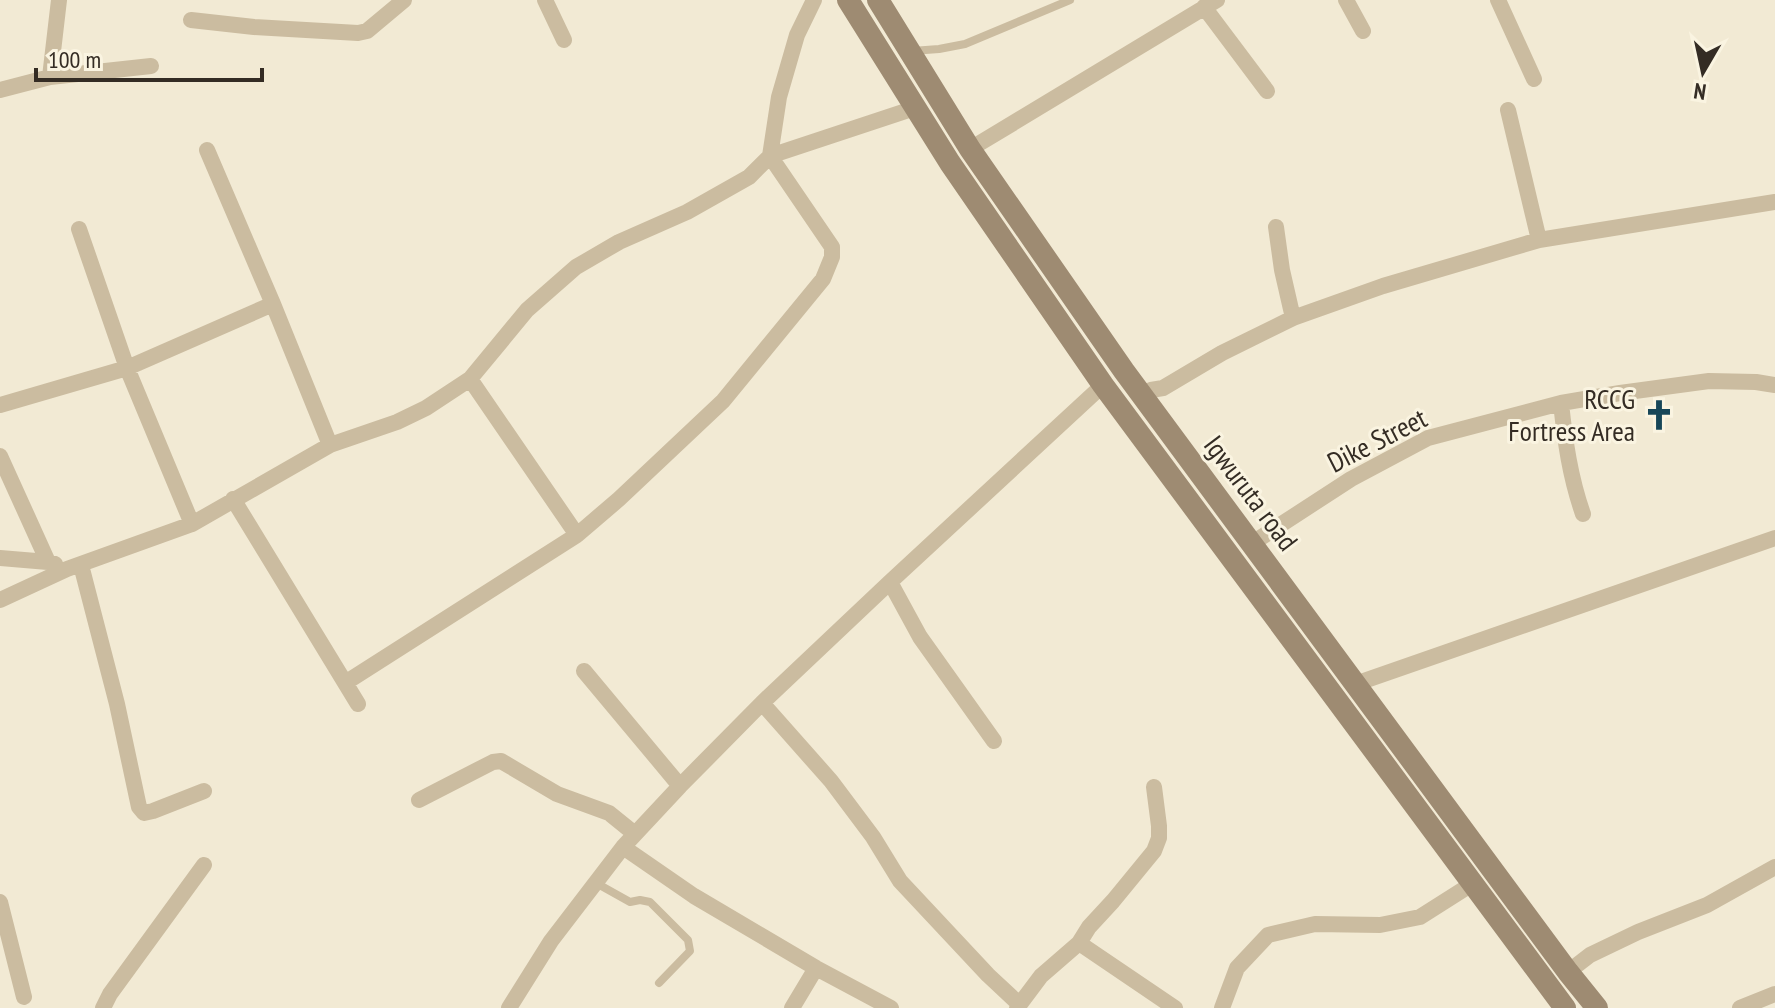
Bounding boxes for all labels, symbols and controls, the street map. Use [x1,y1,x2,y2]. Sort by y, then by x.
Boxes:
scale bar [36,32,262,82]
north arrow [1663,32,1743,112]
text: 100 m [48,44,101,75]
text: N [1692,77,1708,107]
place label: RCCG Fortress Area [1508,380,1635,449]
church icon: RCCG Fortress Area [1642,398,1676,432]
street label: Dike Street [1321,399,1433,480]
street label: Igwuruta road [1196,428,1307,558]

